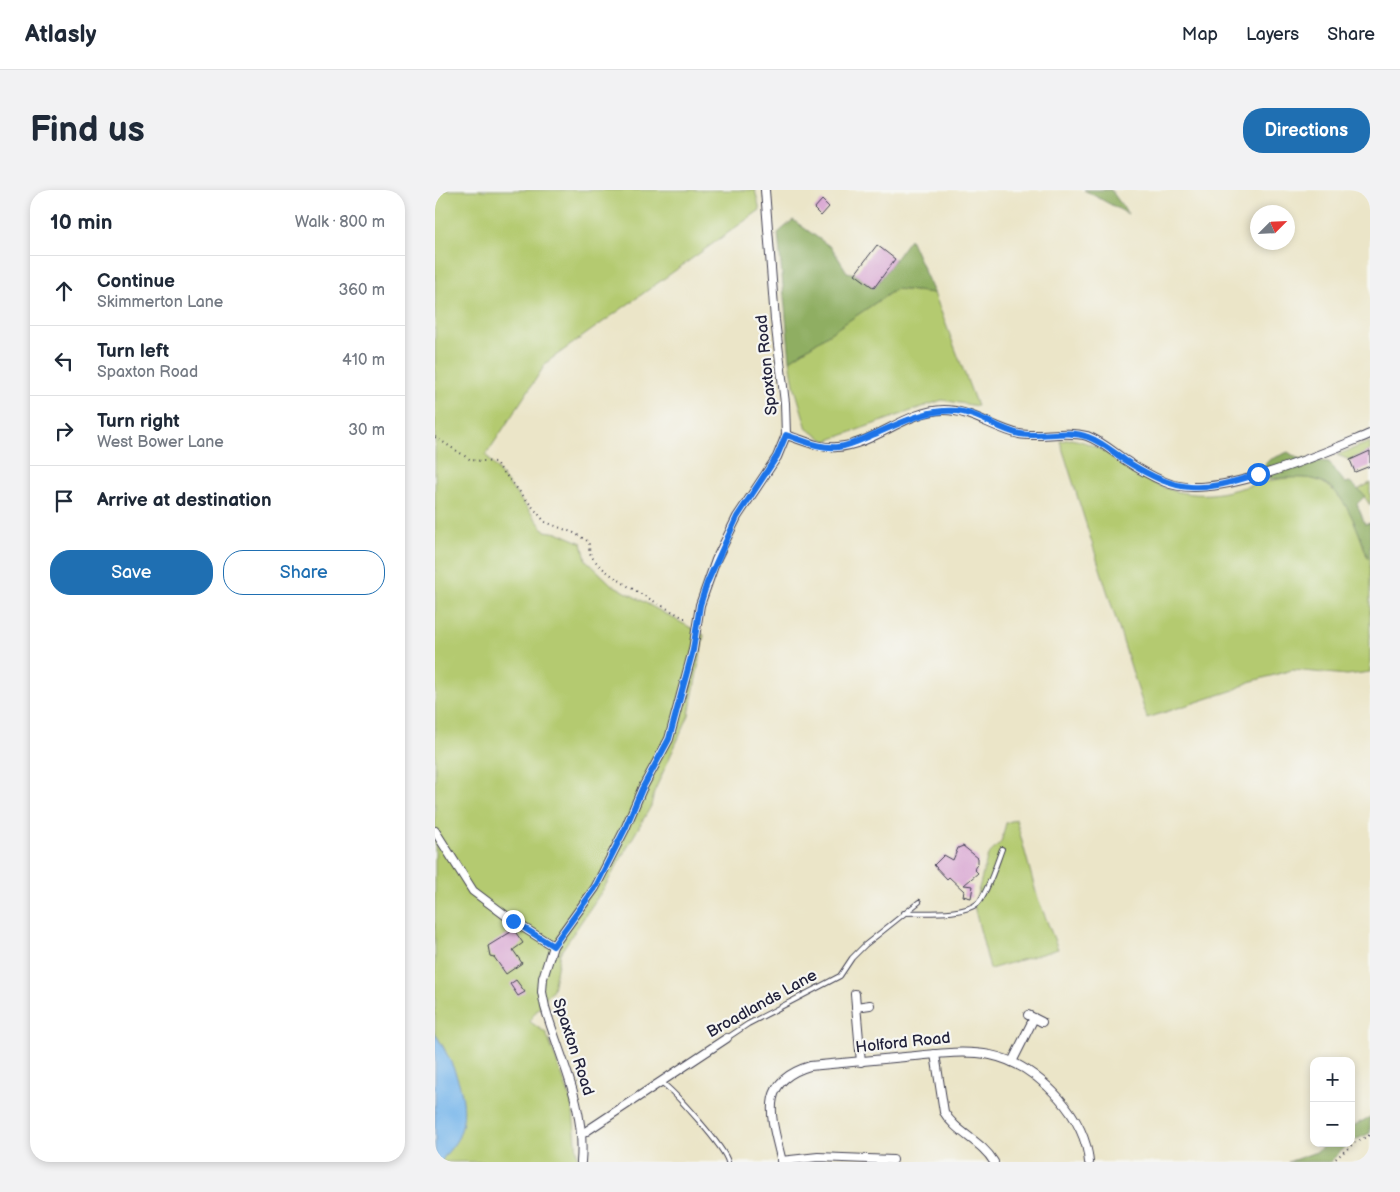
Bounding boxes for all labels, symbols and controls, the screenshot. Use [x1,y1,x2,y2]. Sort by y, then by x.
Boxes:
text: Atlasly [25,20,96,49]
text: Map [1182,24,1218,45]
text: Layers [1246,24,1299,45]
text: Share [1327,24,1375,45]
button: Directions [1243,108,1370,153]
text: Find us [30,109,145,152]
north arrow [1250,205,1295,250]
text: 10 min [50,210,112,235]
text: Walk · 800 m [295,213,385,232]
text: Continue [97,270,175,293]
icon: ahead [50,277,78,305]
text: 360 m [338,281,385,300]
text: Skimmerton Lane [97,293,223,312]
street label: Spaxton Road [752,314,782,416]
text: Turn left [97,340,169,363]
icon: left [50,347,78,375]
text: 410 m [342,351,385,370]
text: Spaxton Road [97,363,198,382]
text: Turn right [97,410,180,433]
icon: right [50,417,78,445]
text: 30 m [348,421,385,440]
text: West Bower Lane [97,433,224,452]
route start [1247,463,1270,486]
icon: arrive [50,487,78,515]
text: Arrive at destination [97,489,272,512]
button: Save [50,550,213,595]
button: Share [223,550,385,595]
route end [502,910,525,933]
street label: Broadlands Lane [704,966,821,1042]
street label: Spaxton Road [548,996,598,1098]
street label: Holford Road [855,1029,951,1057]
map controls [1310,1057,1355,1147]
button: + [1310,1057,1355,1102]
button: − [1310,1102,1355,1147]

